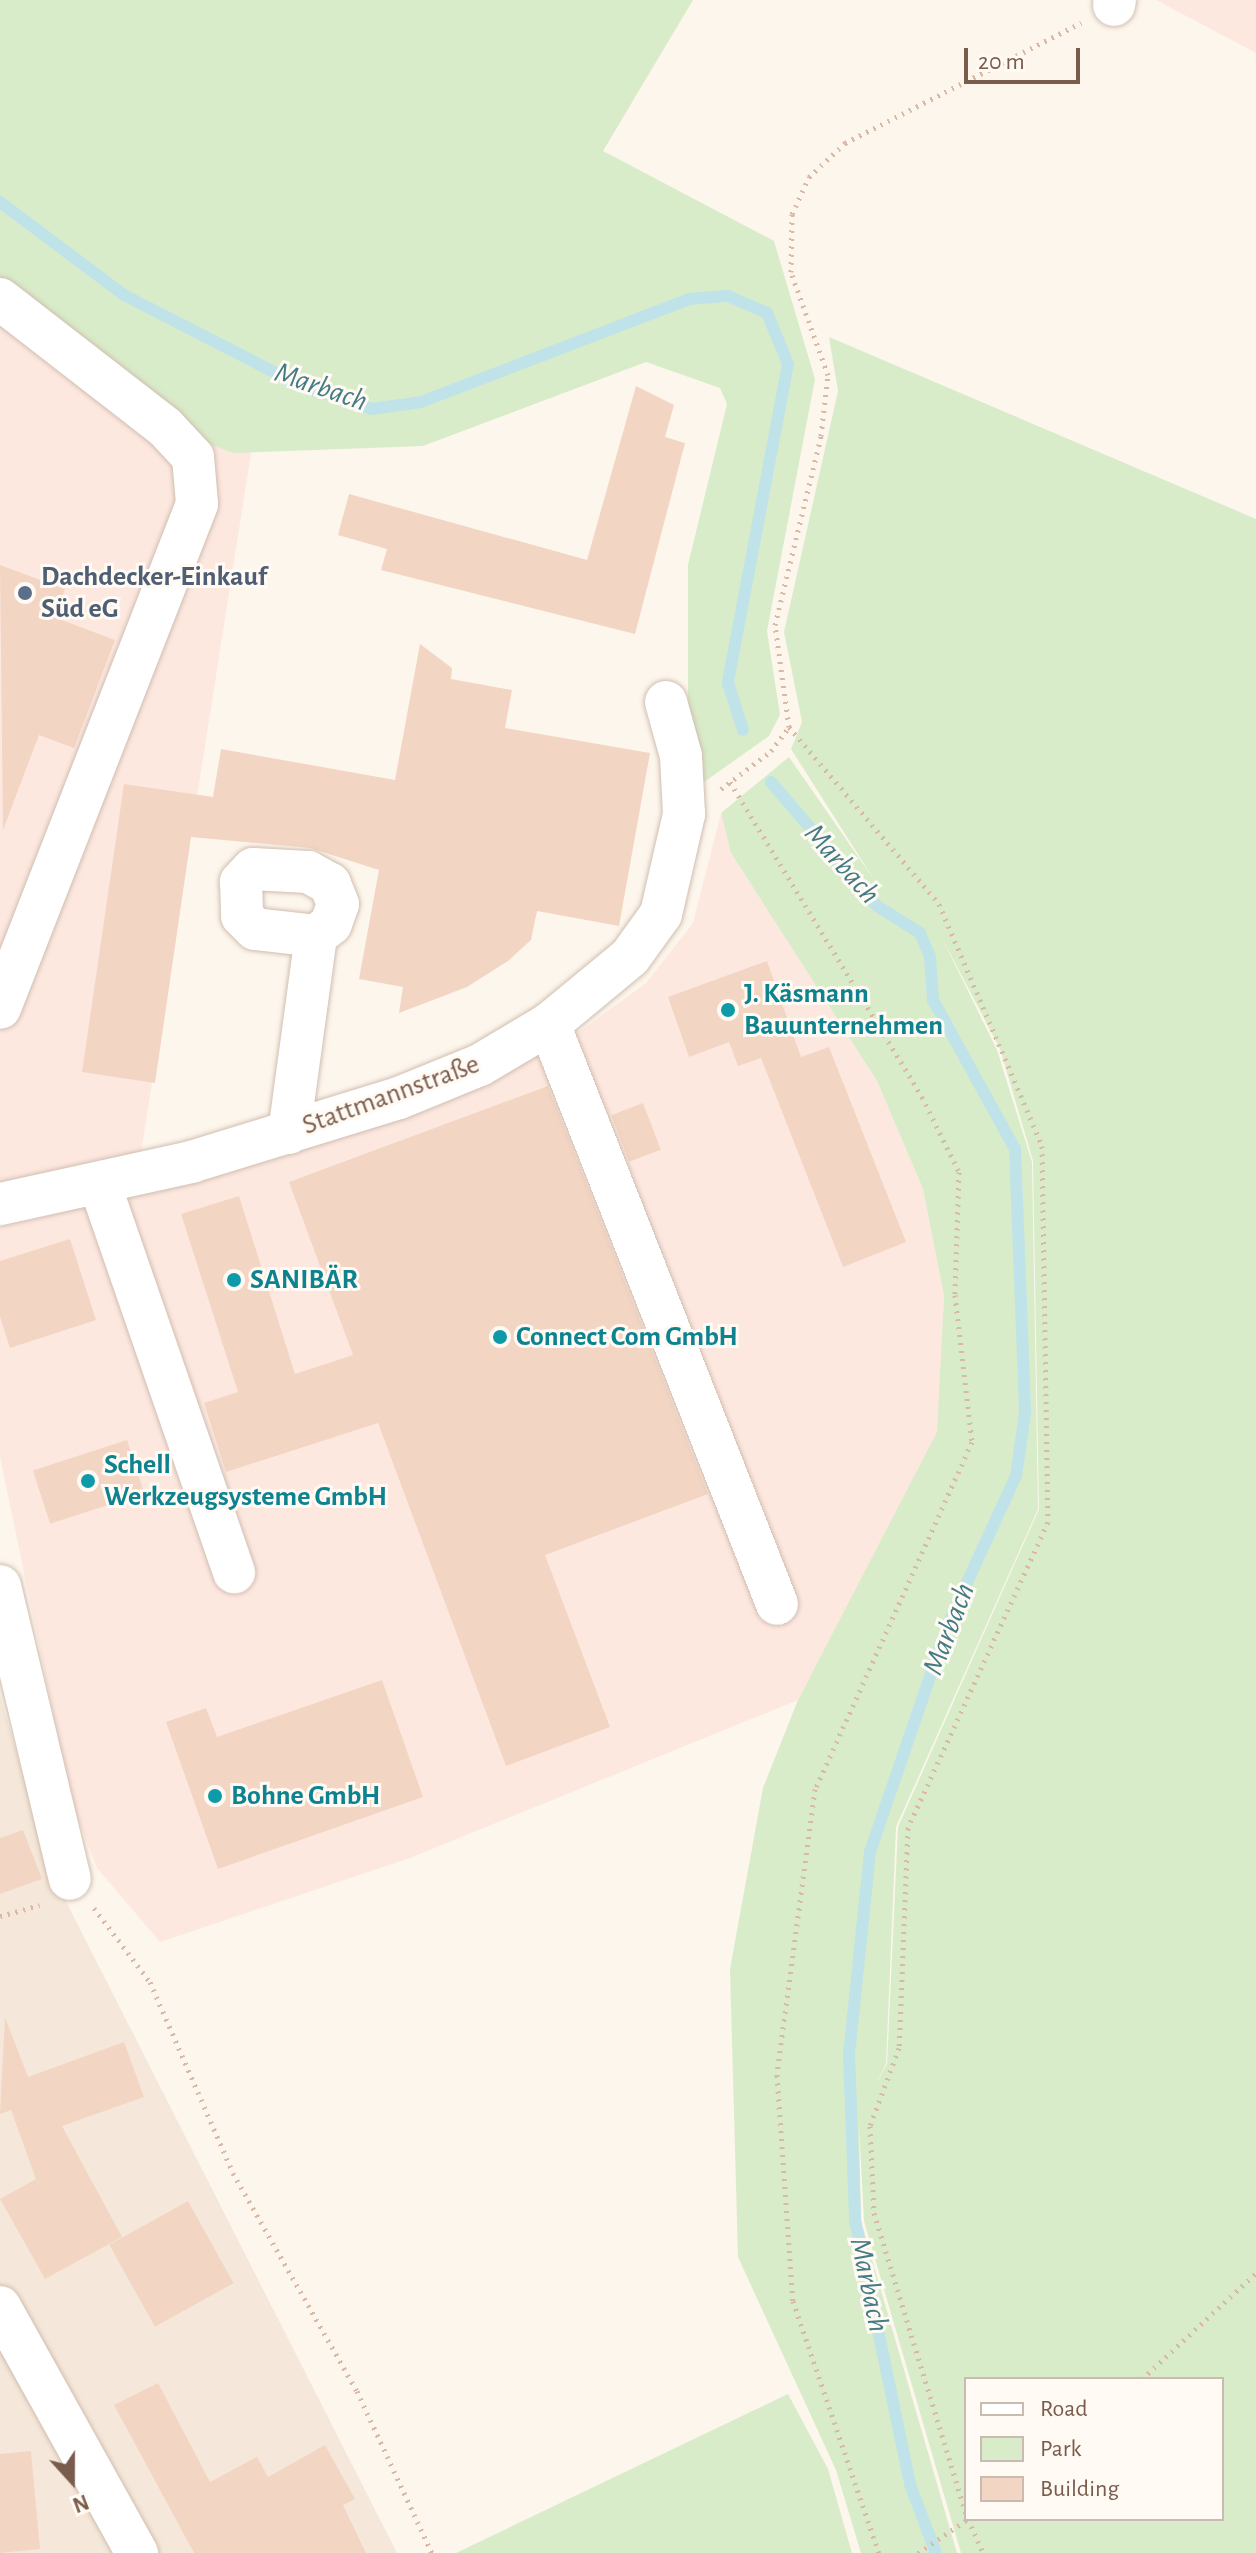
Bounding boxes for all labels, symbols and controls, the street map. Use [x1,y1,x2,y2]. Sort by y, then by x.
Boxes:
scale bar [968,32,1084,82]
text: 20 m [978,50,1025,74]
water label: Marbach [270,354,372,420]
place label: Dachdecker-Einkauf Süd eG [41,560,267,626]
marker: Dachdecker-Einkauf Süd eG [16,584,34,602]
water label: Marbach [797,816,887,912]
place label: J. Käsmann Bauunternehmen [744,977,943,1043]
marker: J. Käsmann Bauunternehmen [719,1001,737,1019]
street label: Stattmannstraße [298,1047,484,1143]
place label: SANIBÄR [250,1263,358,1297]
marker: SANIBÄR [225,1271,243,1289]
place label: Connect Com GmbH [516,1320,738,1354]
marker: Connect Com GmbH [491,1328,509,1346]
place label: Schell Werkzeugsysteme GmbH [104,1448,387,1514]
marker: Schell Werkzeugsysteme GmbH [79,1472,97,1490]
water label: Marbach [915,1578,983,1680]
place label: Bohne GmbH [231,1779,380,1813]
marker: Bohne GmbH [206,1787,224,1805]
water label: Marbach [841,2235,897,2335]
legend [964,2377,1224,2521]
text: Road [1040,2397,1088,2421]
text: Park [1040,2437,1081,2461]
north arrow [32,2441,112,2521]
text: Building [1040,2477,1119,2501]
text: N [70,2490,92,2516]

